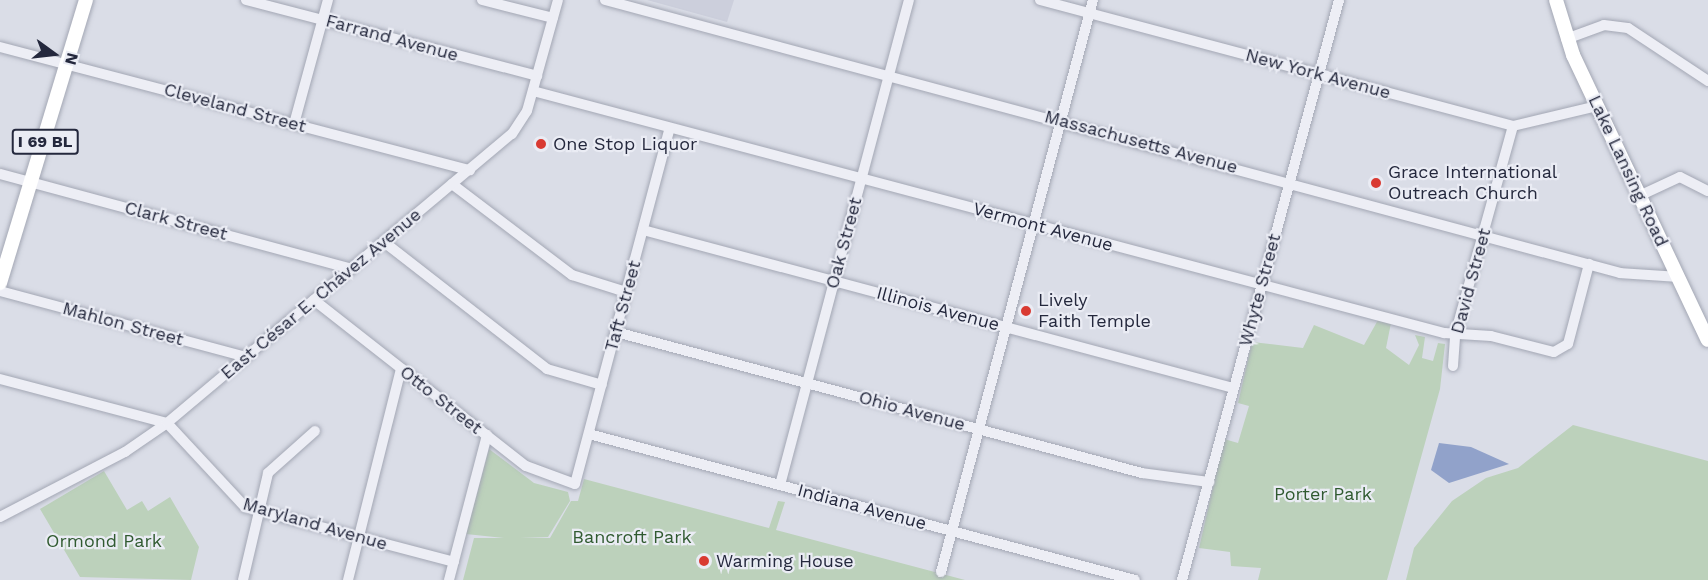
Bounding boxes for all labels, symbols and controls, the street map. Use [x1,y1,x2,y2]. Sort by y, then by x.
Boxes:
street label: Farrand Avenue [323,10,461,66]
north arrow [24,24,84,84]
street label: New York Avenue [1242,44,1394,104]
text: N [61,51,83,67]
street label: Cleveland Street [162,79,308,137]
street label: Lake Lansing Road [1583,92,1673,250]
street label: Massachusetts Avenue [1042,106,1240,178]
road number: I 69 BL [10,129,80,155]
place label: One Stop Liquor [553,133,697,155]
marker: One Stop Liquor [534,137,548,151]
place label: Grace International Outreach Church [1388,162,1557,204]
marker: Grace International Outreach Church [1369,176,1383,190]
street label: Oak Street [821,195,867,291]
street label: Clark Street [122,197,230,245]
street label: Vermont Avenue [970,198,1116,256]
street label: East César E. Chávez Avenue [216,204,426,384]
street label: David Street [1447,226,1495,336]
street label: Whyte Street [1235,231,1285,349]
street label: Taft Street [601,258,645,354]
street label: Illinois Avenue [874,282,1002,336]
place label: Lively Faith Temple [1038,290,1151,332]
street label: Mahlon Street [60,297,186,351]
marker: Lively Faith Temple [1019,304,1033,318]
street label: Otto Street [396,361,486,439]
street label: Ohio Avenue [856,386,968,436]
street label: Indiana Avenue [795,479,929,535]
park label: Porter Park [1274,483,1372,505]
street label: Maryland Avenue [240,493,390,555]
park label: Bancroft Park [572,526,692,548]
park label: Ormond Park [46,530,162,552]
place label: Warming House [716,550,854,572]
marker: Warming House [697,554,711,568]

